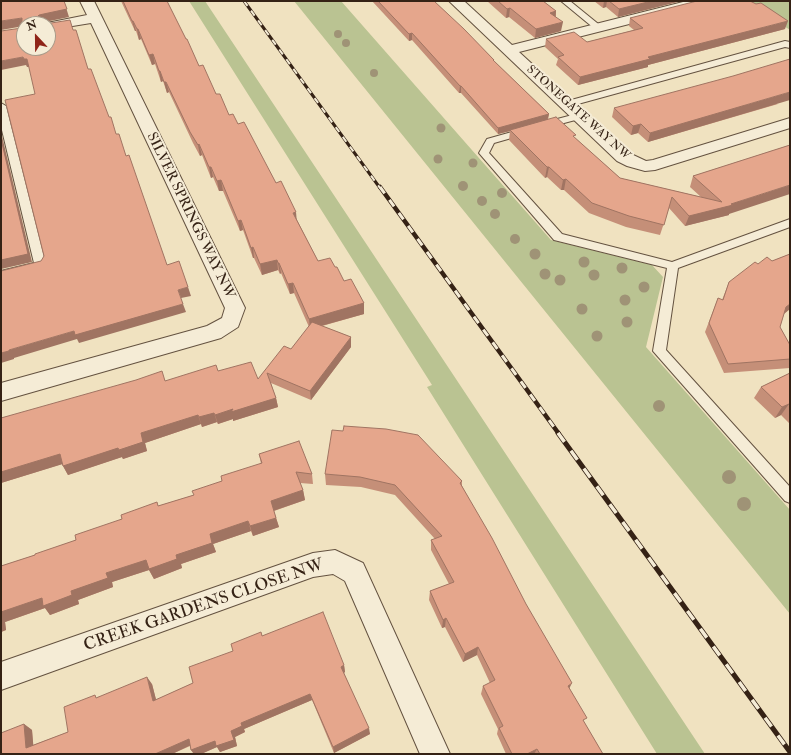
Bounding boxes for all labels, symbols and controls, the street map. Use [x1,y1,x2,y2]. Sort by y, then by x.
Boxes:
north arrow [16,16,56,56]
text: N [25,17,39,33]
street label: STONEGATE WAY NW [523,63,633,163]
street label: SILVER SPRINGS WAY NW [142,130,238,302]
street label: CREEK GARDENS CLOSE NW [81,555,327,657]

